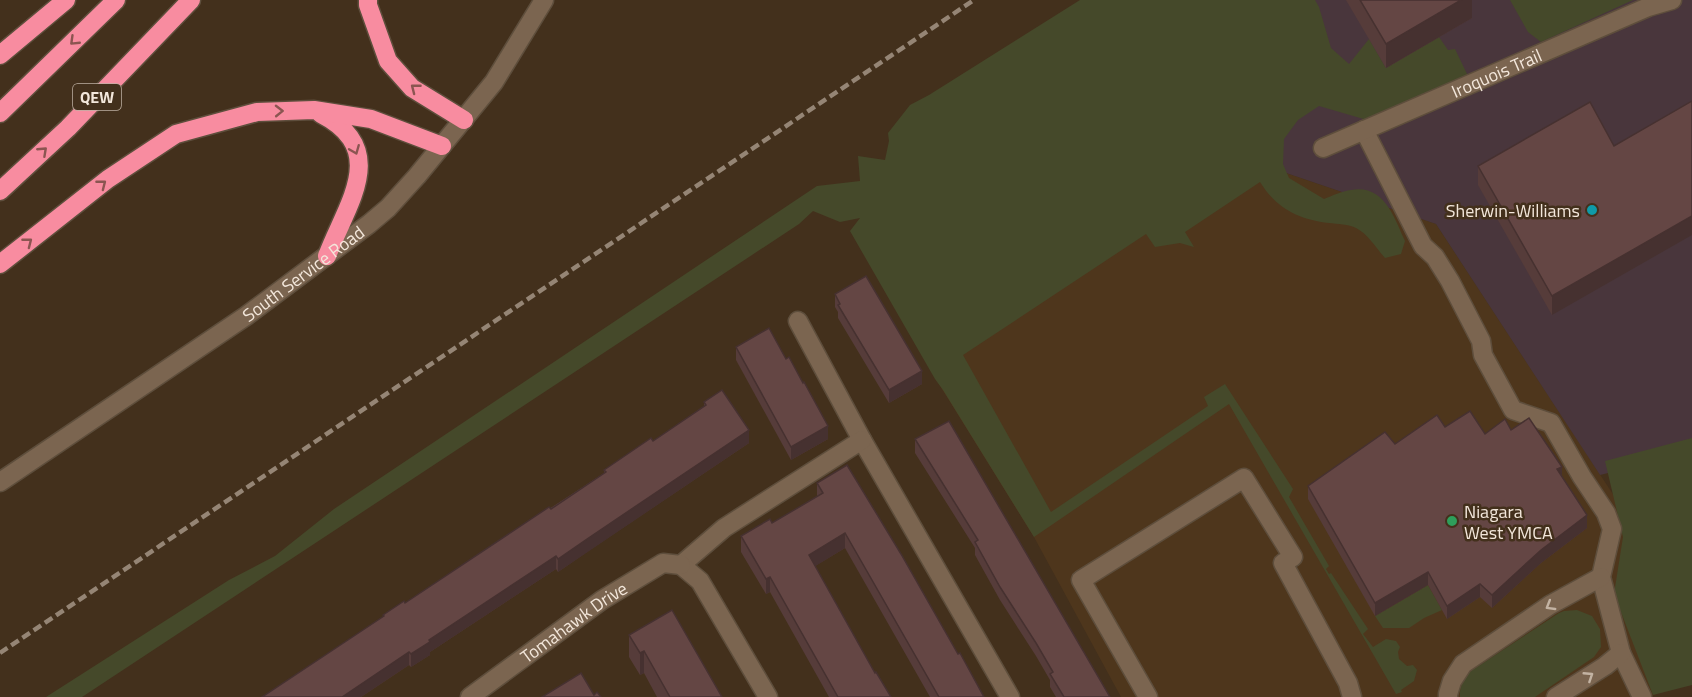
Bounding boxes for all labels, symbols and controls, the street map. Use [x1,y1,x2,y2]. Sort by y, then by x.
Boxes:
one-way arrow [71,33,82,44]
street label: Iroquois Trail [1447,41,1546,104]
road number: QEW [73,84,121,110]
one-way arrow [411,85,422,96]
one-way arrow [275,105,284,118]
one-way arrow [348,143,360,154]
one-way arrow [36,147,46,158]
one-way arrow [95,180,106,191]
place label: Sherwin-Williams [1446,197,1580,224]
marker: Sherwin-Williams [1585,203,1599,217]
street label: South Service Road [236,219,370,328]
one-way arrow [21,238,32,249]
place label: Niagara West YMCA [1464,498,1553,546]
marker: Niagara West YMCA [1445,514,1459,528]
street label: Tomahawk Drive [514,574,632,669]
one-way arrow [1546,598,1556,610]
one-way arrow [1583,672,1594,683]

